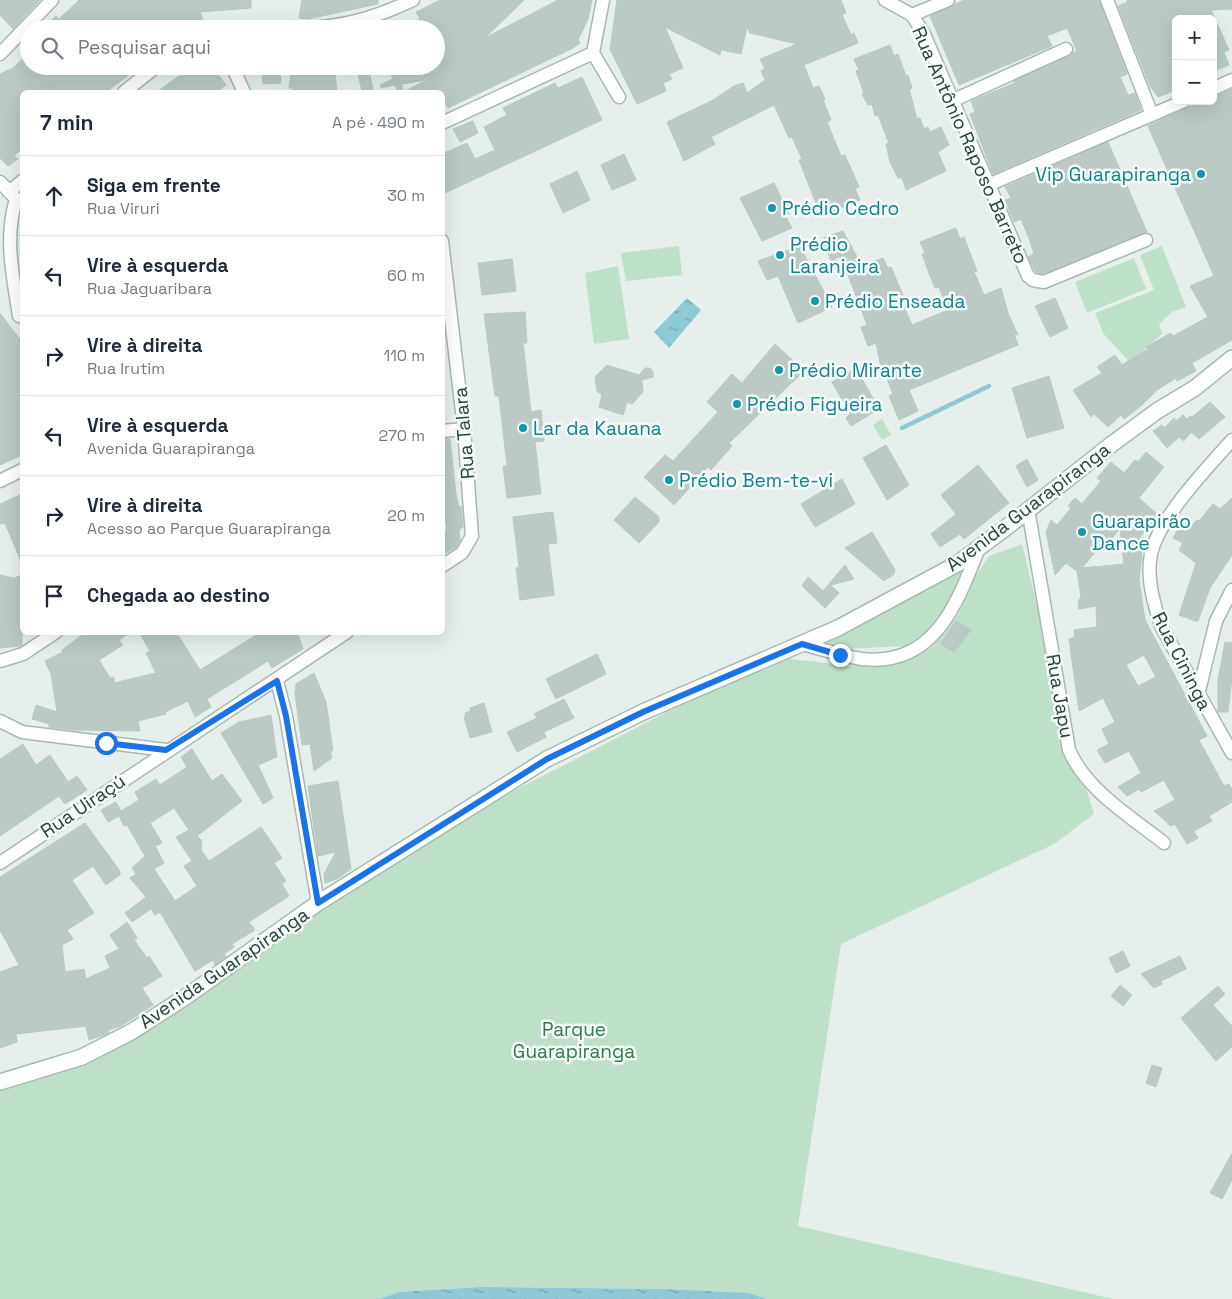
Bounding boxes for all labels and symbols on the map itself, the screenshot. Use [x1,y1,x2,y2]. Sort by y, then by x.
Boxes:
street label: Rua Antônio Raposo Barreto [906,22,1034,268]
place label: Vip Guarapiranga [1035,162,1191,187]
marker: Vip Guarapiranga [1195,168,1207,180]
place label: Prédio Cedro [782,196,899,221]
marker: Prédio Cedro [766,202,778,214]
place label: Prédio Laranjeira [790,232,879,279]
marker: Prédio Laranjeira [774,249,786,261]
place label: Prédio Enseada [825,289,966,314]
marker: Prédio Enseada [809,295,821,307]
place label: Prédio Mirante [789,358,922,383]
marker: Prédio Mirante [773,364,785,376]
street label: Rua Talara [448,386,480,480]
place label: Prédio Figueira [747,392,882,417]
marker: Prédio Figueira [731,398,743,410]
place label: Lar da Kauana [533,416,662,441]
marker: Lar da Kauana [517,422,529,434]
street label: Avenida Guarapiranga [941,437,1115,577]
place label: Prédio Bem-te-vi [679,468,833,493]
marker: Prédio Bem-te-vi [663,474,675,486]
place label: Guarapirão Dance [1092,509,1191,556]
marker: Guarapirão Dance [1076,526,1088,538]
street label: Rua Cininga [1146,607,1218,715]
route end [829,644,852,667]
street label: Rua Japu [1040,652,1080,740]
route start [95,732,118,755]
street label: Rua Uiraçú [36,768,130,844]
street label: Avenida Guarapiranga [134,902,314,1034]
park label: Parque Guarapiranga [513,1017,635,1064]

